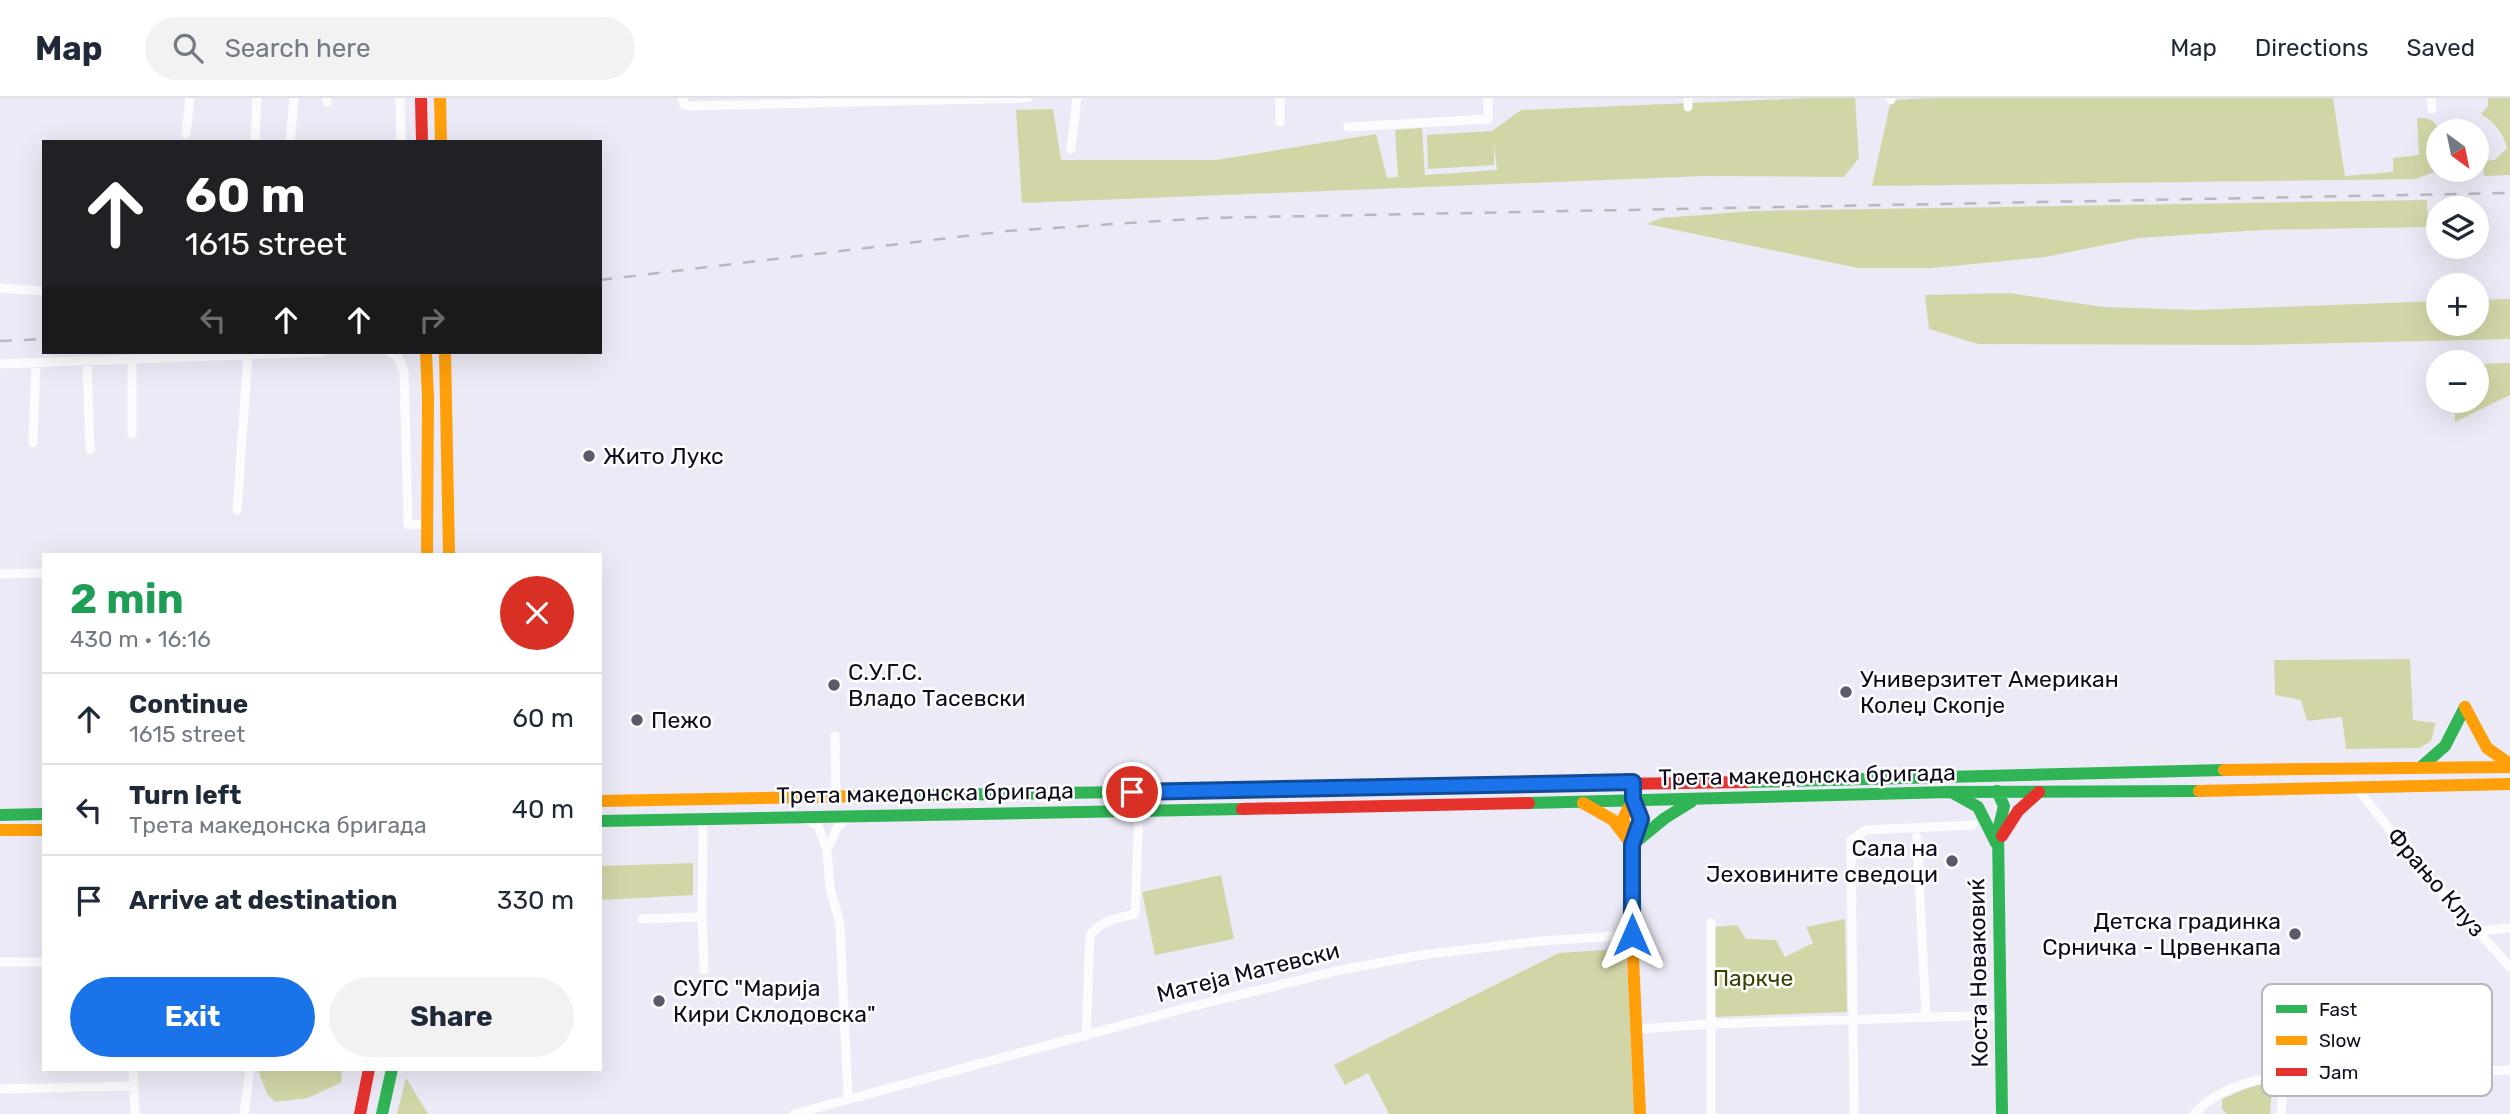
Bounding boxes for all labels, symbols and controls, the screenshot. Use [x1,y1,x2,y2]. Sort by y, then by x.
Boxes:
search box [145,17,635,80]
text: Map [35,29,103,68]
icon: search [169,29,207,67]
text: Search here [225,33,370,64]
text: Map [2170,34,2217,62]
text: Directions [2255,34,2368,62]
text: Saved [2406,34,2475,62]
north arrow [2426,119,2488,182]
map controls [2426,119,2489,413]
text: 60 m [185,166,306,224]
icon: ahead [70,168,161,259]
button: layers [2426,196,2489,259]
text: 1615 street [185,225,347,263]
button: + [2426,273,2489,336]
icon: left [194,301,232,339]
icon: ahead [267,301,305,339]
icon: ahead [340,301,378,339]
icon: right [413,301,451,339]
button: − [2426,350,2489,413]
place label: Жито Лукс [603,442,724,470]
marker: Жито Лукс [581,448,597,464]
text: 2 min [70,574,184,624]
button: close [500,576,574,650]
text: 430 m · 16:16 [70,625,211,653]
place label: С.У.Г.С. Владо Тасевски [848,658,1026,712]
place label: Универзитет Американ Колеџ Скопје [1860,665,2119,719]
marker: С.У.Г.С. Владо Тасевски [826,677,842,693]
marker: Универзитет Американ Колеџ Скопје [1838,684,1854,700]
text: Continue [129,689,248,720]
icon: ahead [70,700,108,738]
text: 60 m [512,703,574,734]
place label: Пежо [651,706,712,734]
marker: Пежо [629,712,645,728]
text: 1615 street [129,720,245,748]
street label: Трета македонска бригада [1658,758,1956,792]
pin [1102,762,1162,822]
icon: arrive [1113,773,1151,811]
street label: Трета македонска бригада [776,776,1074,810]
text: Turn left [129,780,241,811]
icon: left [70,791,108,829]
text: 40 m [512,794,574,825]
text: Трета македонска бригада [129,811,427,839]
street label: Фрањо Клуз [2381,822,2491,942]
place label: Сала на Јеховините сведоци [1706,834,1938,888]
marker: Сала на Јеховините сведоци [1944,853,1960,869]
street label: Коста Новаковиќ [1962,878,1994,1068]
icon: arrive [70,882,108,920]
text: Arrive at destination [129,885,397,916]
text: 330 m [497,885,574,916]
position arrow [1595,898,1669,972]
place label: Детска градинка Срничка - Црвенкапа [2042,907,2281,961]
marker: Детска градинка Срничка - Црвенкапа [2287,926,2303,942]
street label: Матеја Матевски [1154,936,1342,1008]
park label: Паркче [1713,964,1793,992]
place label: СУГС "Марија Кири Склодовска" [673,974,876,1028]
button: Exit [70,977,315,1057]
button: Share [329,977,574,1057]
legend [2262,984,2492,1096]
marker: СУГС "Марија Кири Склодовска" [651,993,667,1009]
text: Fast [2319,998,2358,1021]
text: Slow [2319,1029,2361,1052]
text: Jam [2319,1061,2358,1084]

